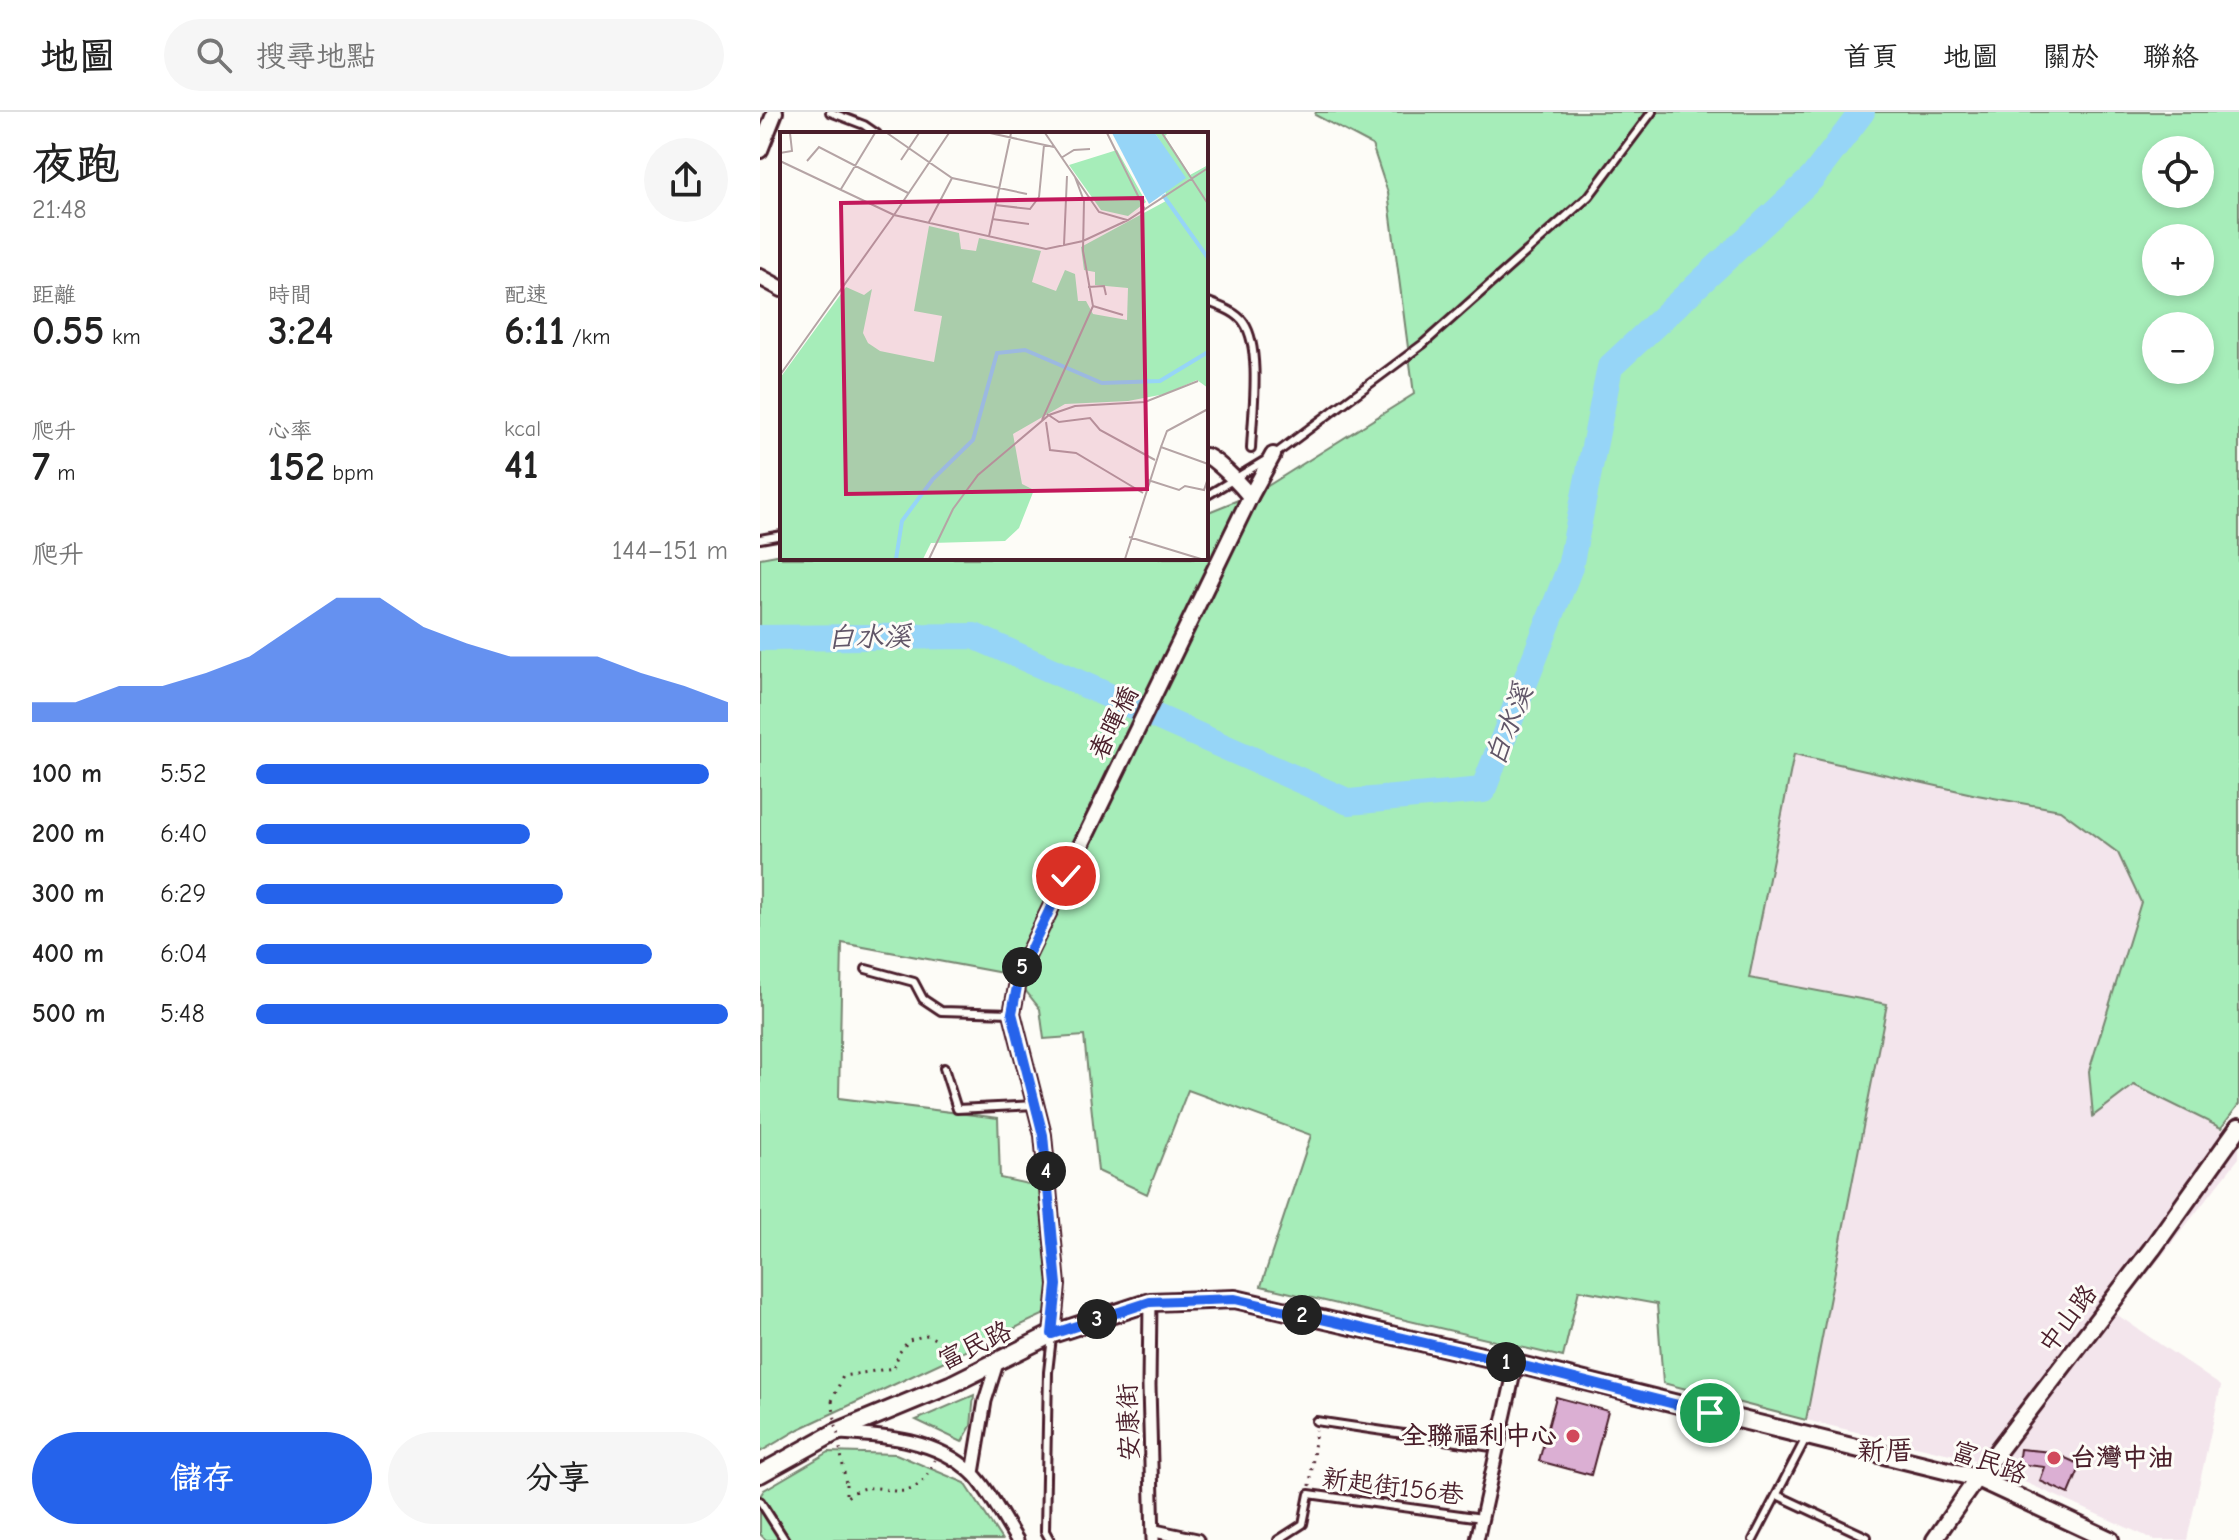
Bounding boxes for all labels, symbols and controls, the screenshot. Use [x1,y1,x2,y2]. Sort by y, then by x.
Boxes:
search box [164,19,724,91]
icon: search [192,33,236,77]
text: 地圖 [40,35,116,79]
text: 搜尋地點 [256,39,376,74]
text: 首頁 [1843,41,1899,73]
text: 地圖 [1943,41,1999,73]
text: 關於 [2043,41,2099,73]
text: 聯絡 [2143,41,2199,73]
inset map [780,132,1208,560]
map controls [2142,136,2214,384]
button: locate [2142,136,2214,208]
button: share [644,138,728,222]
text: 夜跑 [32,139,120,190]
text: 21:48 [32,195,87,225]
button: + [2142,224,2214,296]
text: 距離 [32,282,76,308]
text: 時間 [268,282,312,308]
text: 配速 [504,282,548,308]
text: 0.55 [32,308,105,354]
text: 3:24 [268,308,333,354]
text: 6:11 [504,308,565,354]
button: − [2142,312,2214,384]
text: km [105,324,141,350]
text: /km [565,324,610,350]
text: kcal [504,416,541,442]
text: 爬升 [32,418,76,444]
text: 心率 [268,418,312,444]
text: 41 [504,442,538,488]
text: 7 [32,444,50,490]
text: 152 [268,444,325,490]
text: m [50,460,76,486]
text: bpm [325,460,374,486]
text: 144–151 m [612,536,728,566]
text: 爬升 [32,540,84,570]
water label: 白水溪 [827,620,913,654]
water label: 白水溪 [1479,678,1540,770]
street label: 春暉橋 [1083,681,1145,765]
text: 100 m [32,759,102,789]
text: 5:52 [160,759,207,789]
text: 200 m [32,819,105,849]
text: 6:40 [160,819,207,849]
pin [1032,842,1100,910]
icon: check [1044,854,1088,898]
text: 300 m [32,879,105,909]
text: 6:29 [160,879,206,909]
text: 400 m [32,939,104,969]
text: 6:04 [160,939,207,969]
pin: 5 [1002,947,1042,987]
text: 5 [1016,954,1028,980]
text: 500 m [32,999,106,1029]
text: 5:48 [160,999,205,1029]
pin: 4 [1026,1151,1066,1191]
text: 4 [1041,1158,1051,1184]
street label: 中山路 [2033,1279,2103,1359]
pin: 2 [1282,1295,1322,1335]
pin: 3 [1077,1299,1117,1339]
text: 2 [1297,1302,1307,1328]
text: 3 [1092,1306,1102,1332]
street label: 富民路 [933,1315,1017,1377]
pin: 1 [1486,1342,1526,1382]
text: 1 [1502,1349,1510,1375]
pin [1676,1379,1744,1447]
street label: 安康街 [1113,1382,1145,1462]
icon: arrive [1688,1391,1732,1435]
place label: 全聯福利中心 [1401,1421,1557,1451]
marker: 全聯福利中心 [1564,1427,1582,1445]
button: 儲存 [32,1432,372,1524]
button: 分享 [388,1432,728,1524]
district label: 新厝 [1857,1435,1913,1467]
street label: 富民路 [1947,1436,2031,1490]
place label: 台灣中油 [2070,1443,2174,1473]
marker: 台灣中油 [2045,1449,2063,1467]
street label: 新起街156巷 [1320,1463,1466,1511]

